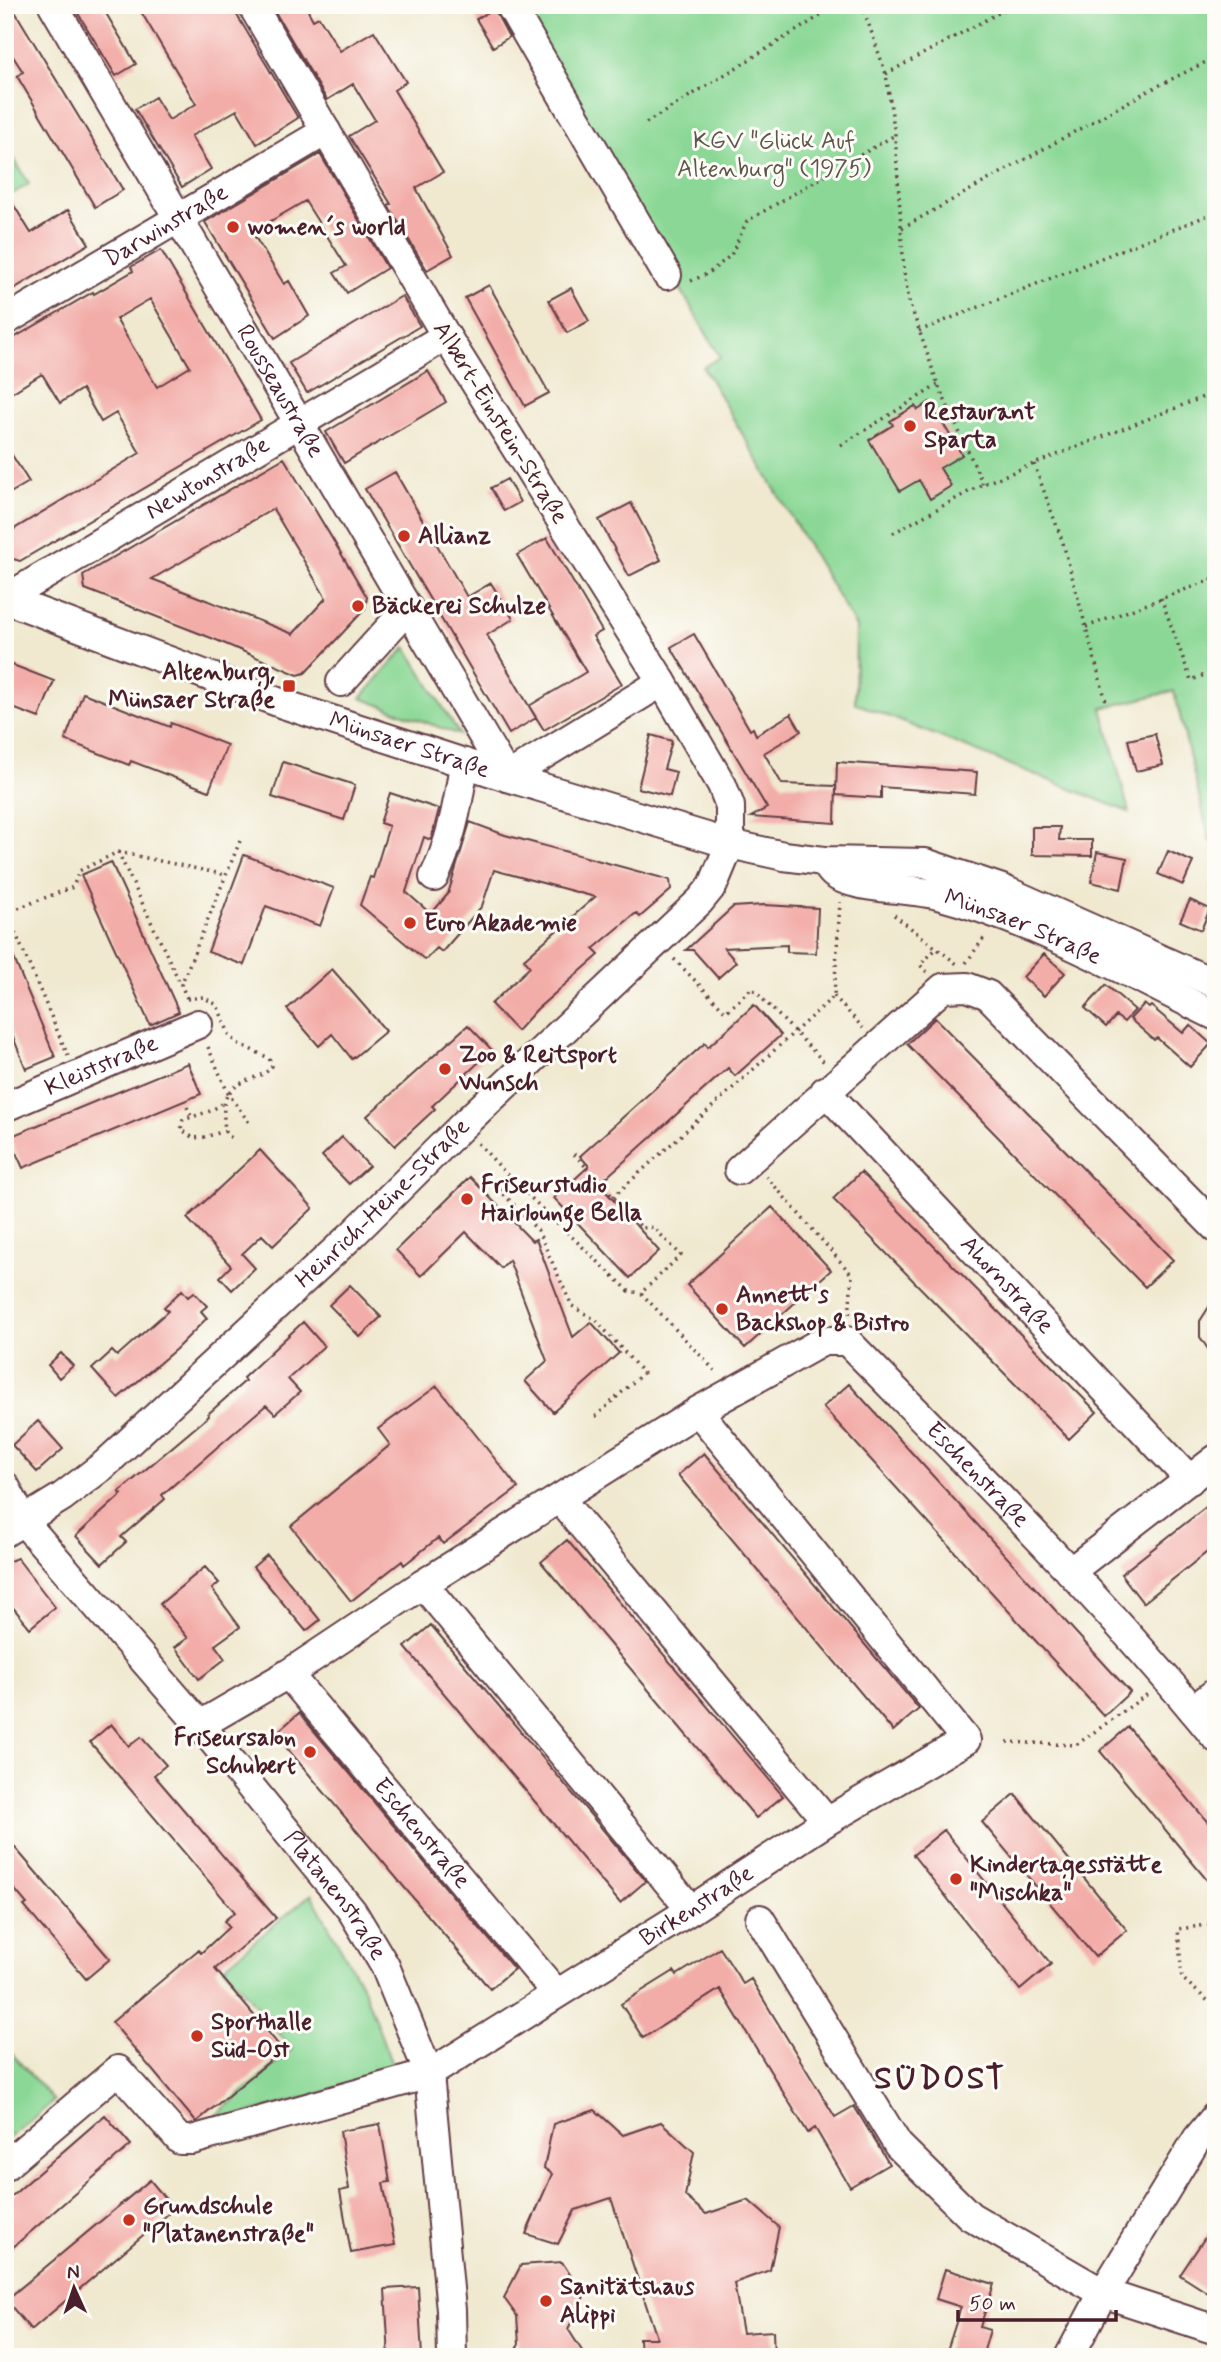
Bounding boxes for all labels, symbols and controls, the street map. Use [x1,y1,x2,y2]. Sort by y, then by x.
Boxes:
park label: KGV "Glück Auf Altenburg" (1975) [677,126,871,187]
street label: Darwinstraße [98,177,234,275]
place label: women´s world [247,212,406,243]
marker: women´s world [225,219,241,235]
street label: Albert-Einstein-Straße [425,316,575,530]
street label: Rousseaustraße [229,319,331,464]
place label: Restaurant Sparta [924,397,1036,456]
marker: Restaurant Sparta [902,418,918,434]
street label: Newtonstraße [140,429,275,527]
place label: Allianz [418,521,491,552]
marker: Allianz [396,528,412,544]
place label: Bäckerei Schulze [372,591,547,622]
marker: Bäckerei Schulze [350,598,366,614]
place label: Altenburg, Münsaer Straße [108,657,276,716]
marker: Altenburg, Münsaer Straße [281,678,297,694]
street label: Münsaer Straße [325,705,494,786]
street label: Münsaer Straße [941,882,1107,972]
place label: Euro Akademie [424,908,577,939]
marker: Euro Akademie [402,915,418,931]
street label: Kleiststraße [40,1027,163,1103]
place label: Zoo & Reitsport Wunsch [458,1040,617,1099]
marker: Zoo & Reitsport Wunsch [437,1061,453,1077]
street label: Heinrich-Heine-Straße [289,1111,477,1295]
place label: Friseurstudio Hairlounge Bella [481,1170,642,1232]
marker: Friseurstudio Hairlounge Bella [459,1191,475,1207]
street label: Ahornstraße [953,1229,1061,1341]
place label: Annett's Backshop & Bistro [736,1280,910,1339]
marker: Annett's Backshop & Bistro [714,1301,730,1317]
street label: Eschenstraße [919,1415,1036,1534]
place label: Friseursalon Schubert [174,1723,296,1782]
marker: Friseursalon Schubert [302,1744,318,1760]
street label: Eschenstraße [366,1771,478,1895]
street label: Platanenstraße [277,1824,394,1966]
place label: Kindertagesstätte "Mischka" [970,1850,1163,1909]
street label: Birkenstraße [634,1858,760,1954]
marker: Kindertagesstätte "Mischka" [948,1871,964,1887]
place label: Sporthalle Süd-Ost [211,2007,312,2066]
marker: Sporthalle Süd-Ost [189,2028,205,2044]
district label: SÜDOST [874,2058,1006,2100]
place label: Grundschule "Platanenstraße" [143,2191,314,2250]
marker: Grundschule "Platanenstraße" [121,2212,137,2228]
north arrow [38,2254,108,2324]
text: N [66,2260,80,2285]
place label: Sanitätshaus Alippi [560,2272,695,2331]
scale bar [958,2278,1116,2322]
text: 50 m [969,2290,1016,2318]
marker: Sanitätshaus Alippi [538,2293,554,2309]

